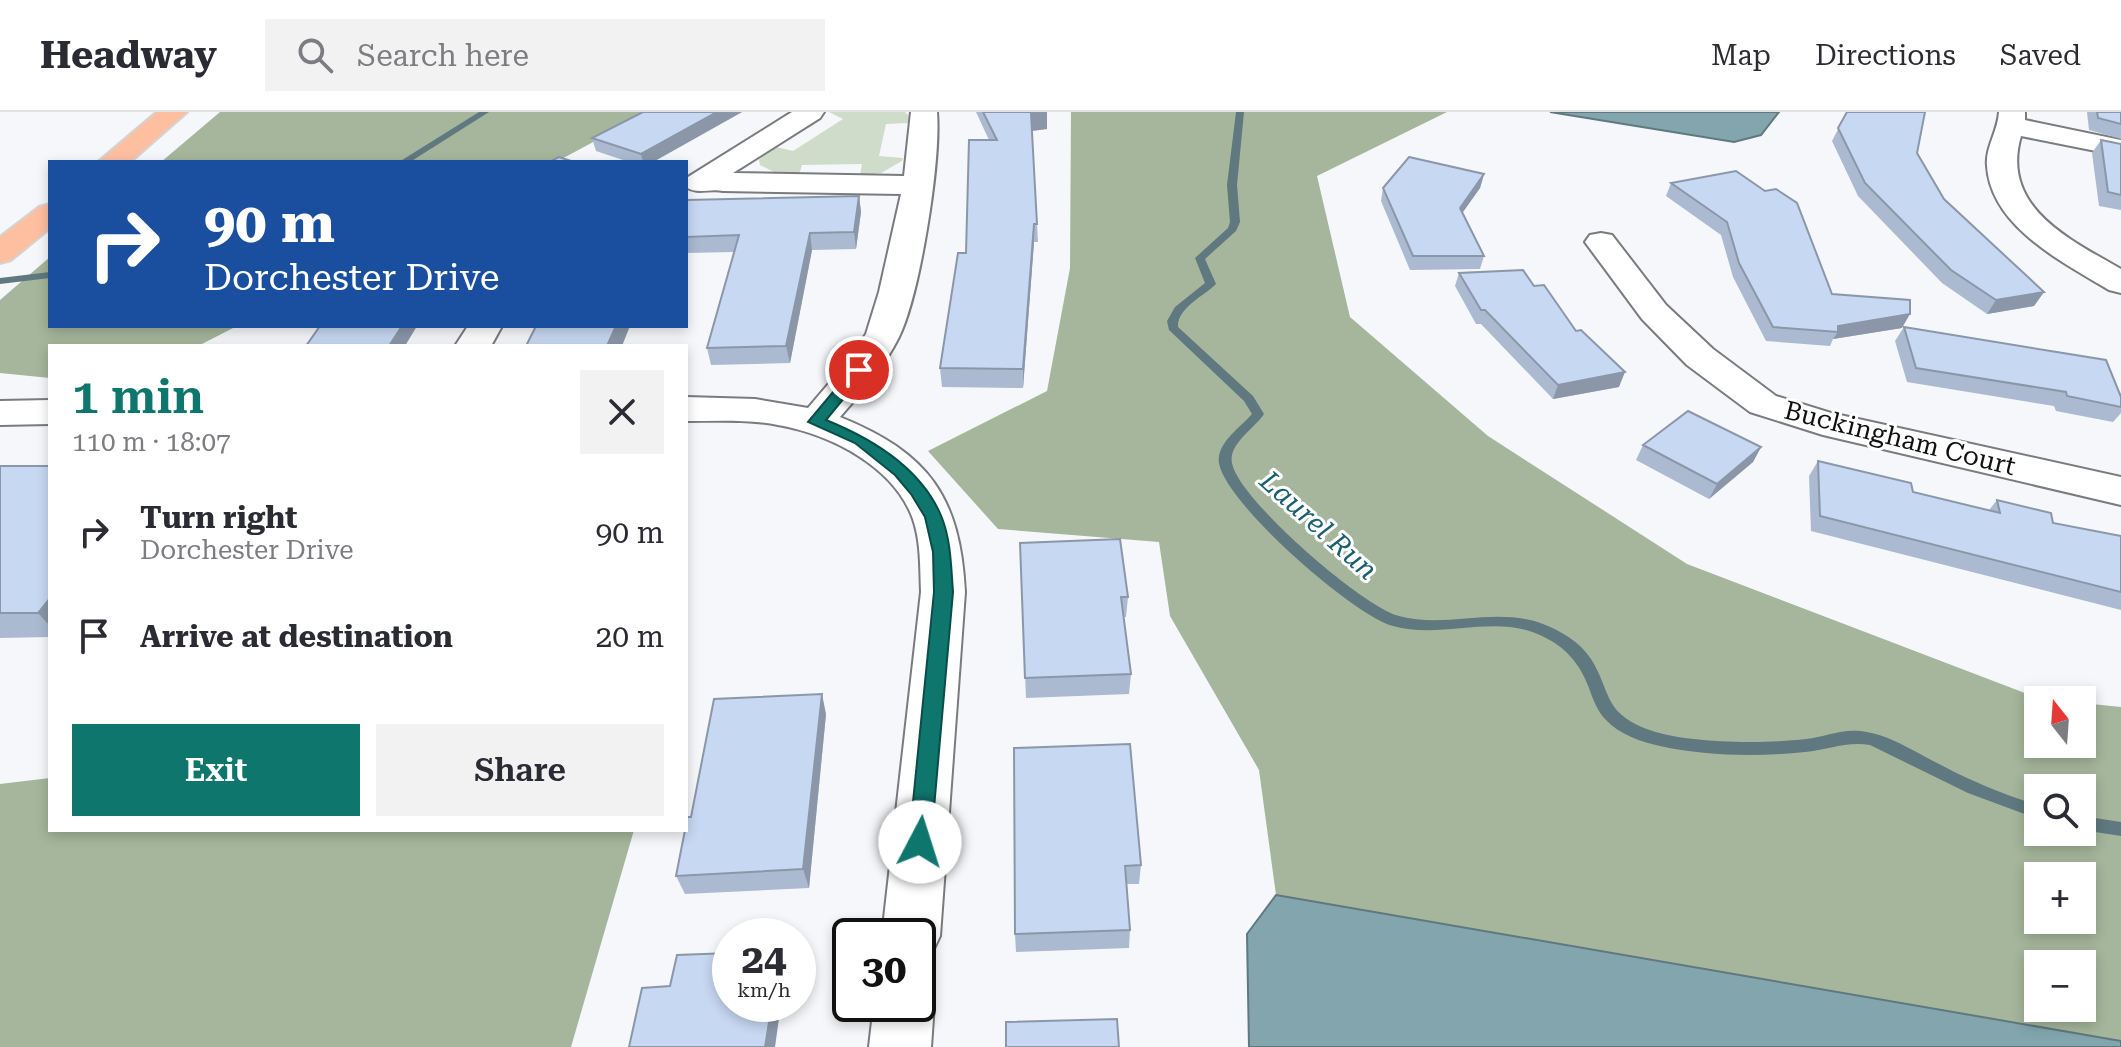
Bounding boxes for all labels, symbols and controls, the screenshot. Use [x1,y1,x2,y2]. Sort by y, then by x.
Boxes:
search box [265,19,825,91]
text: Headway [40,33,217,77]
icon: search [293,33,337,77]
text: Search here [357,38,529,73]
text: Map [1711,39,1771,72]
text: Directions [1815,39,1956,72]
text: Saved [2000,39,2081,72]
text: 90 m [204,190,335,256]
icon: right [72,192,176,296]
text: Dorchester Drive [204,257,500,299]
pin [825,336,893,404]
icon: arrive [837,348,881,392]
text: 1 min [72,369,204,425]
button: close [580,370,664,454]
street label: Buckingham Court [1781,395,2019,481]
text: 110 m · 18:07 [72,427,231,457]
water label: Laurel Run [1253,464,1384,586]
text: Turn right [140,500,297,535]
icon: right [72,510,116,554]
text: 90 m [595,515,664,550]
text: Dorchester Drive [140,535,353,565]
icon: arrive [72,614,116,658]
text: Arrive at destination [140,619,453,654]
text: 20 m [595,619,664,654]
north arrow [2024,686,2096,758]
map controls [2024,686,2096,1022]
button: Exit [72,724,360,816]
button: Share [376,724,664,816]
button: search [2024,774,2096,846]
position arrow [878,800,962,884]
button: + [2024,862,2096,934]
speed limit sign: 30 [832,918,936,1022]
text: 24 [742,936,786,983]
button: − [2024,950,2096,1022]
text: km/h [737,978,791,1002]

